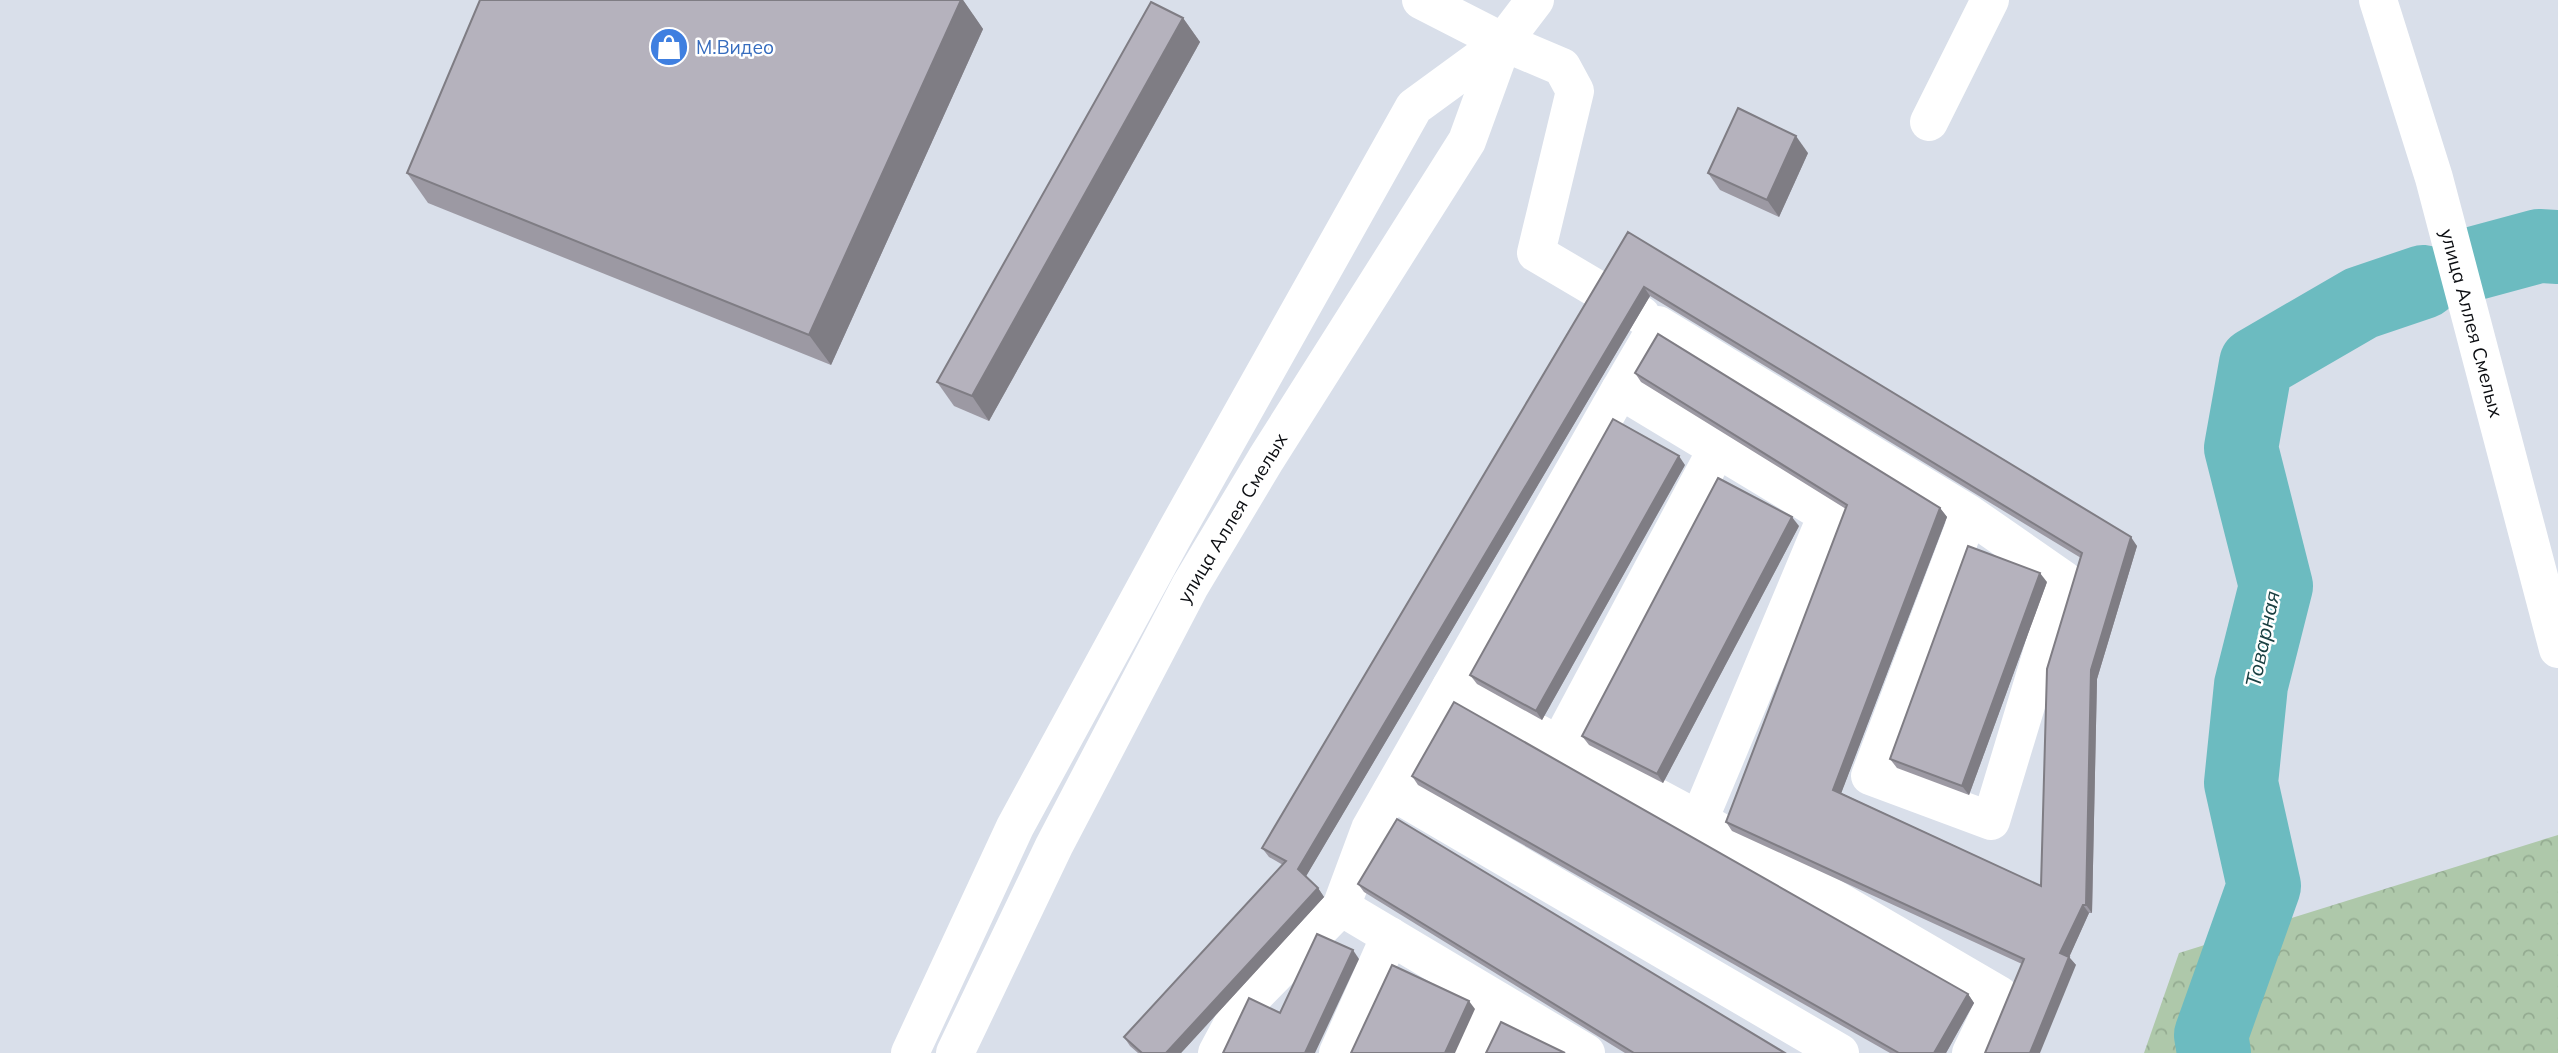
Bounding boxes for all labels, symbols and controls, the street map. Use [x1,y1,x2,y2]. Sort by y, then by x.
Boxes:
shop icon: M.Видео [648,26,690,68]
place label: M.Видео [696,35,774,59]
street label: улица Аллея Смелых [2435,226,2509,421]
street label: улица Аллея Смелых [1172,428,1293,608]
water label: Товарная [2239,588,2285,689]

